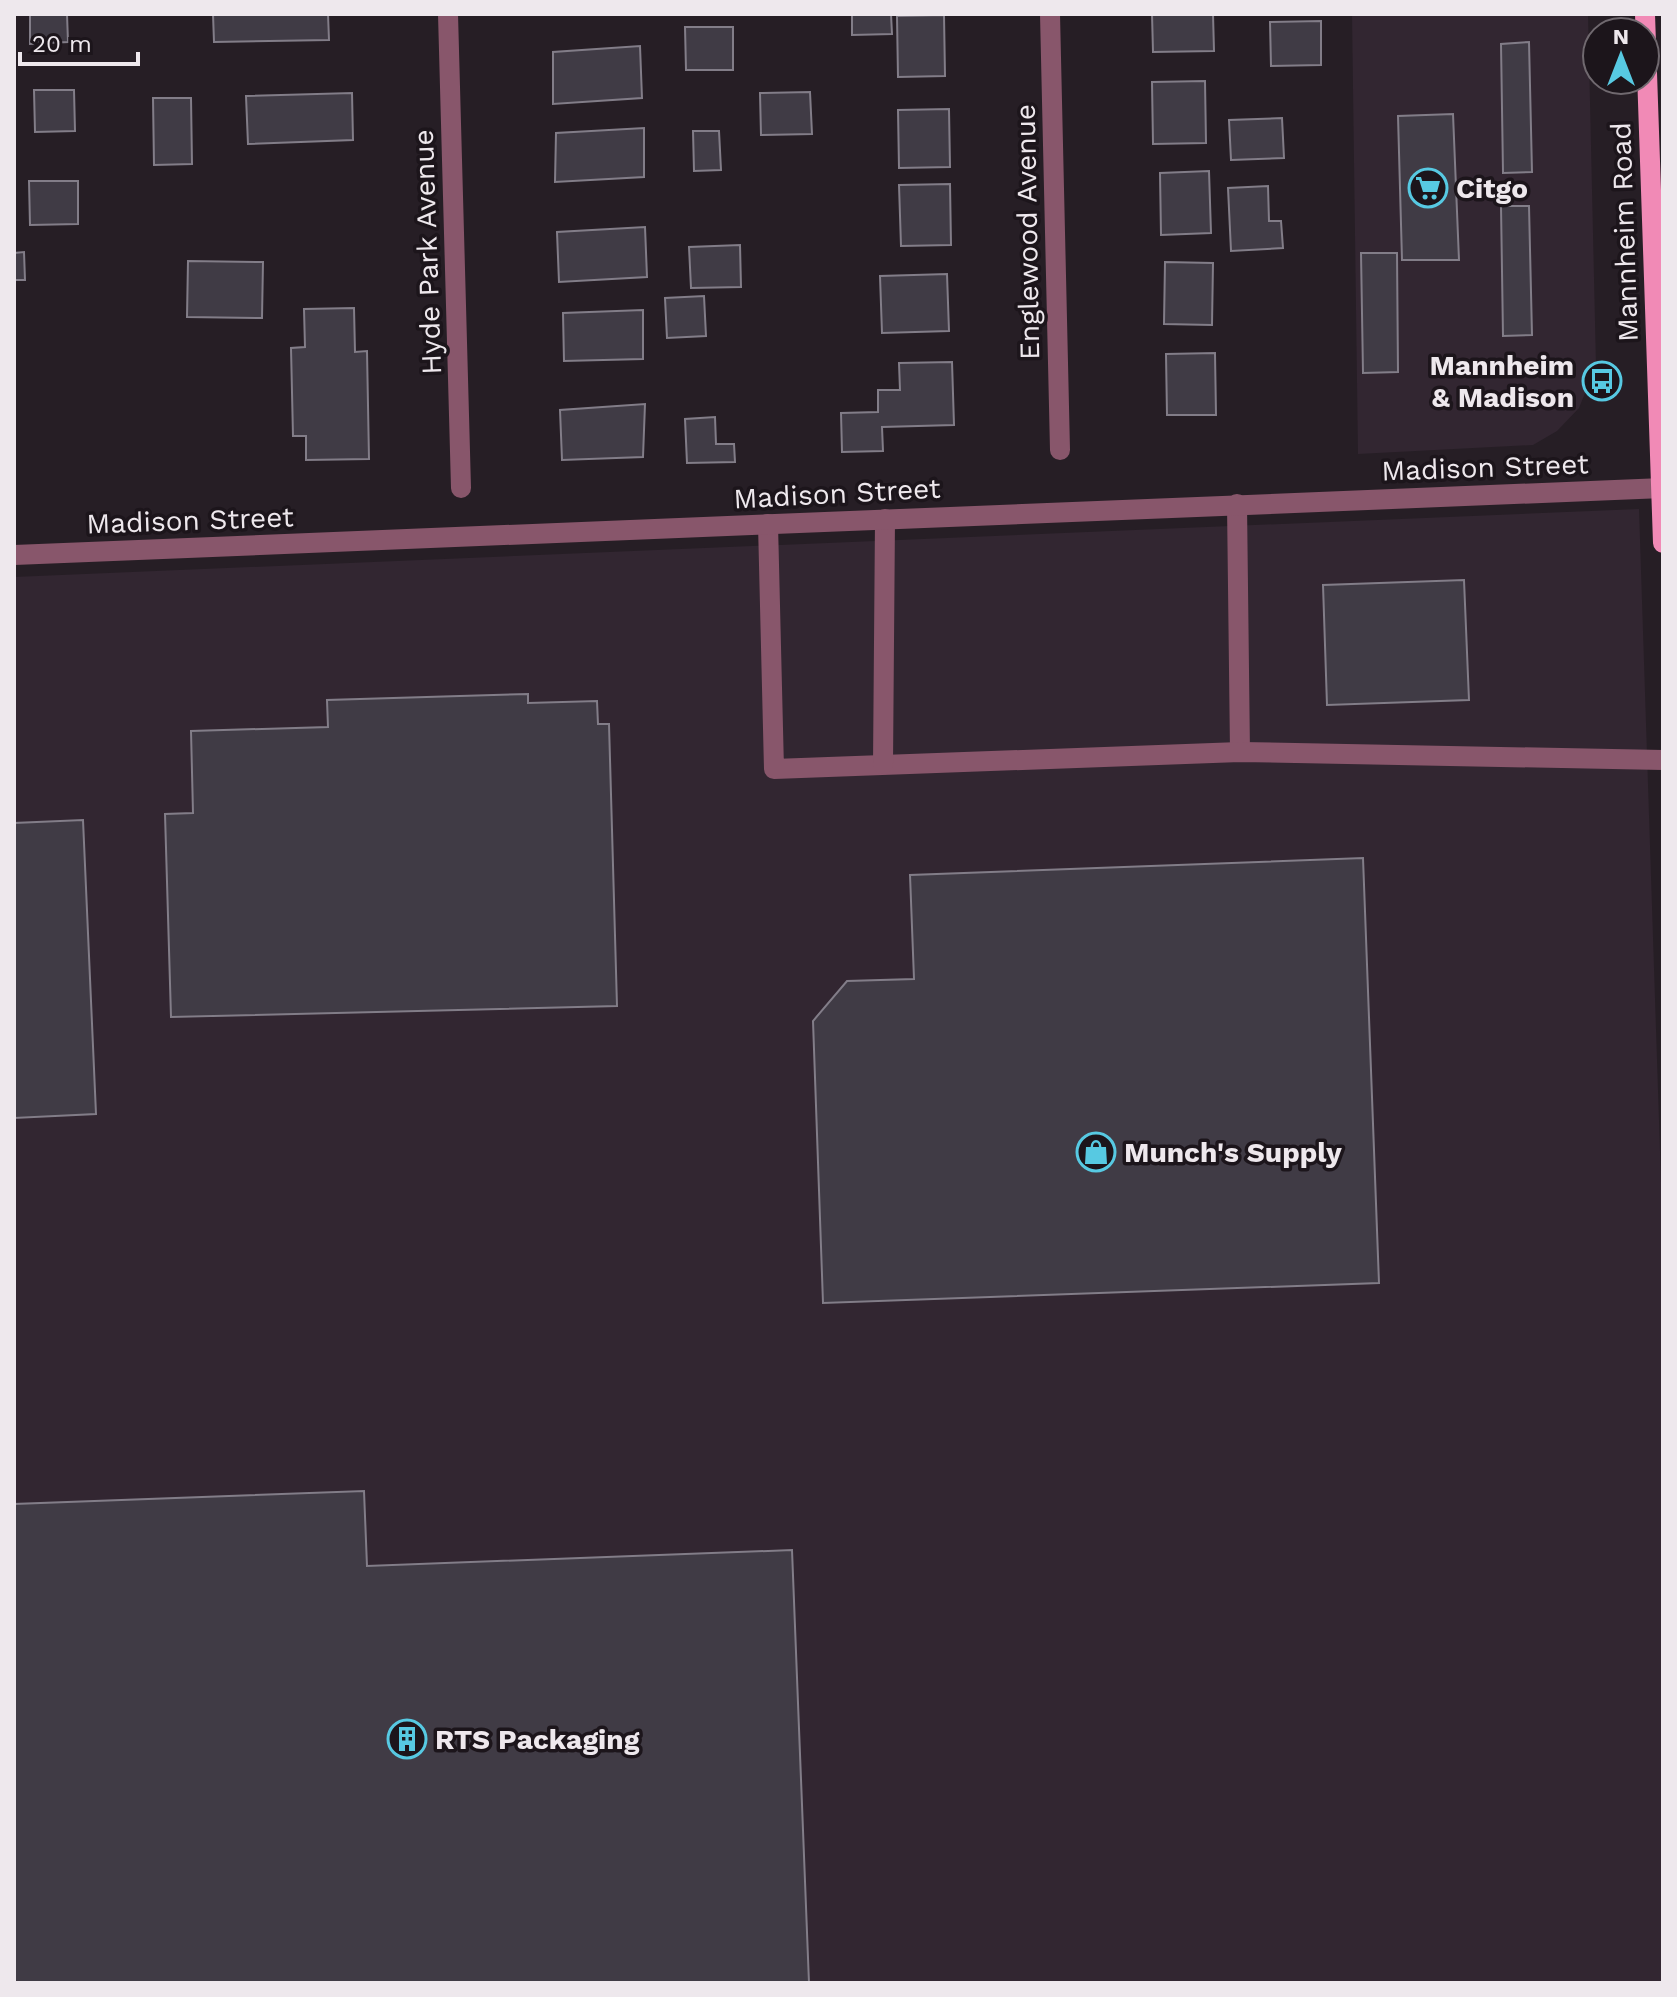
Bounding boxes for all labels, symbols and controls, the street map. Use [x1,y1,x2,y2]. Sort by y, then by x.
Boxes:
scale bar [20,16,138,66]
north arrow [1581,16,1661,96]
text: N [1613,24,1629,49]
text: 20 m [32,30,92,58]
street label: Englewood Avenue [1009,104,1046,360]
street label: Mannheim Road [1604,122,1645,342]
street label: Hyde Park Avenue [407,129,448,375]
supermarket icon: Citgo [1407,167,1449,209]
place label: Citgo [1456,172,1528,205]
place label: Mannheim & Madison [1430,349,1574,414]
bus stop icon: Mannheim & Madison [1581,360,1623,402]
street label: Madison Street [1381,447,1589,488]
street label: Madison Street [733,472,942,515]
street label: Madison Street [86,500,294,541]
shop icon: Munch's Supply [1075,1131,1117,1173]
place label: Munch's Supply [1124,1136,1342,1169]
building icon: RTS Packaging [386,1718,428,1760]
place label: RTS Packaging [435,1723,640,1756]

